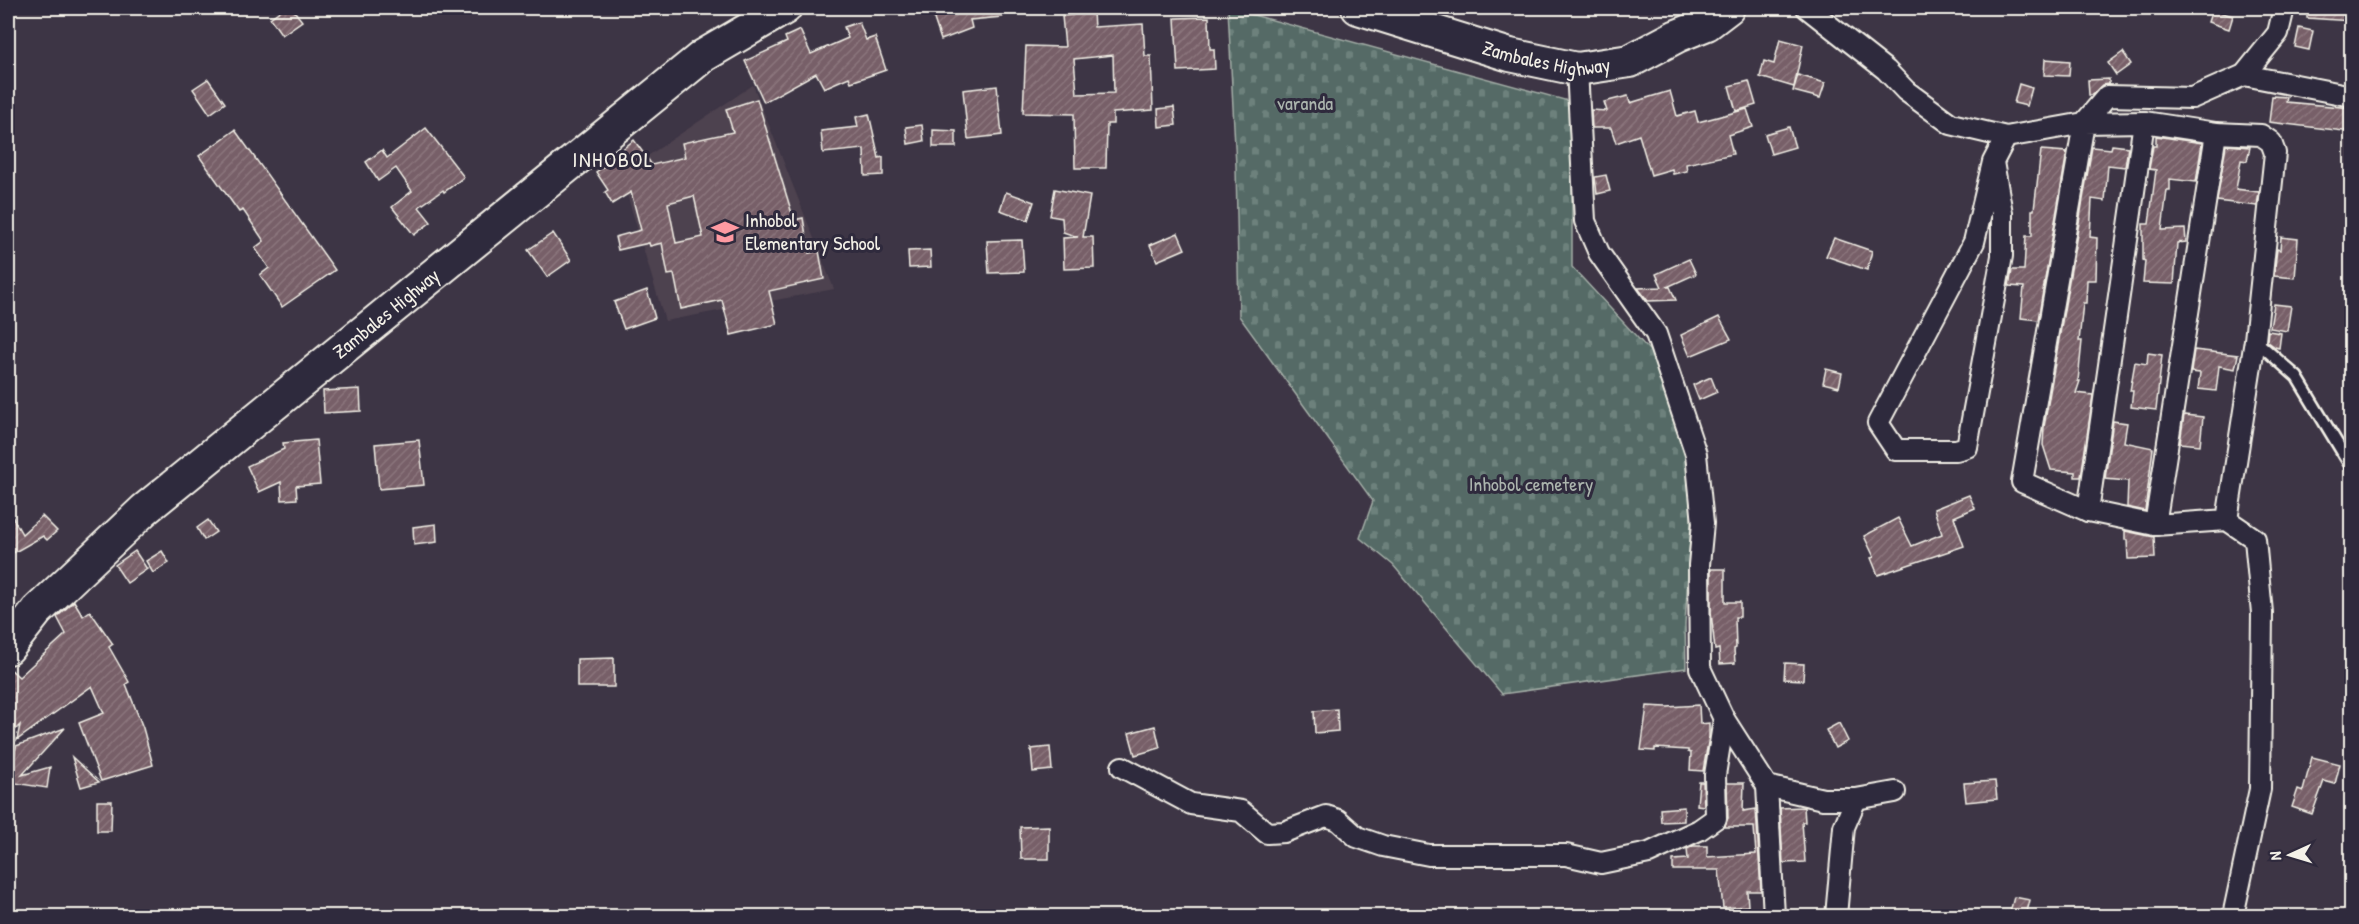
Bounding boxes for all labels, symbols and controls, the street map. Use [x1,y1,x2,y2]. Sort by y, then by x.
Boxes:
street label: Zambales Highway [1479,33,1612,82]
park label: varanda [1277,89,1333,116]
district label: INHOBOL [572,144,654,174]
place label: Inhobol Elementary School [745,206,881,256]
school or university icon: Inhobol Elementary School [710,217,740,247]
street label: Zambales Highway [327,262,445,364]
park label: Inhobol cemetery [1469,470,1593,497]
north arrow [2260,825,2320,885]
text: N [2264,851,2286,861]

